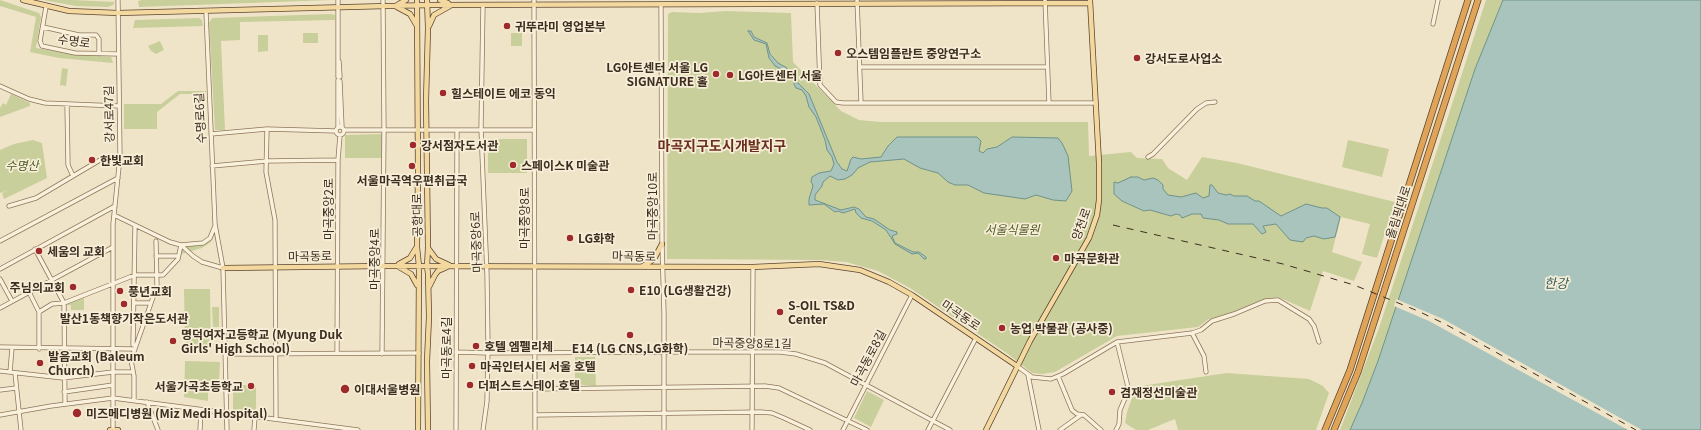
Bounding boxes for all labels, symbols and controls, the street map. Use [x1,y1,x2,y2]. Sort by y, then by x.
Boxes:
place label: 귀뚜라미 영업본부 [515,19,606,33]
marker: 귀뚜라미 영업본부 [502,21,512,31]
street label: 수명로 [57,32,91,50]
place label: 오스템임플란트 중앙연구소 [846,46,981,60]
marker: 오스템임플란트 중앙연구소 [833,48,843,58]
place label: 강서도로사업소 [1145,51,1222,65]
marker: 강서도로사업소 [1132,53,1142,63]
place label: LG아트센터 서울 LG SIGNATURE 홀 [606,60,708,88]
place label: LG아트센터 서울 [738,68,822,82]
marker: LG아트센터 서울 LG SIGNATURE 홀 [711,69,721,79]
marker: LG아트센터 서울 [725,70,735,80]
street label: 강서로47길 [101,85,117,143]
place label: 힐스테이트 에코 동익 [451,86,556,100]
marker: 힐스테이트 에코 동익 [438,88,448,98]
street label: 수명로6길 [191,92,209,144]
place label: 강서점자도서관 [421,138,498,152]
district label: 마곡지구도시개발지구 [658,138,786,154]
marker: 강서점자도서관 [408,140,418,150]
place label: 한빛교회 [100,153,144,167]
marker: 한빛교회 [87,155,97,165]
park label: 수명산 [5,158,39,172]
place label: 스페이스K 미술관 [521,158,609,172]
marker: 스페이스K 미술관 [508,160,518,170]
marker: 서울마곡역우편취급국 [407,161,417,171]
street label: 마곡중앙10로 [645,172,659,240]
place label: 서울마곡역우편취급국 [357,173,467,187]
street label: 마곡중앙2로 [321,178,335,240]
street label: 올림픽대로 [1383,184,1413,240]
street label: 마곡중앙8로 [517,187,531,249]
street label: 공항대로 [409,193,425,237]
street label: 양천로 [1069,206,1093,242]
street label: 마곡중앙6로 [468,211,484,273]
park label: 서울식물원 [984,222,1040,236]
street label: 마곡중앙4로 [367,228,381,290]
place label: LG화학 [578,231,615,245]
marker: LG화학 [565,233,575,243]
place label: 세움의 교회 [47,244,105,258]
marker: 세움의 교회 [34,246,44,256]
street label: 마곡동로 [288,248,332,264]
street label: 마곡동로 [612,248,656,264]
place label: 마곡문화관 [1064,251,1119,265]
marker: 마곡문화관 [1051,253,1061,263]
water label: 한강 [1544,275,1568,291]
place label: 주님의교회 [10,280,65,294]
marker: 주님의교회 [68,282,78,292]
place label: E10 (LG생활건강) [639,283,732,297]
place label: 풍년교회 [128,284,172,298]
marker: E10 (LG생활건강) [626,285,636,295]
marker: 풍년교회 [115,286,125,296]
street label: 마곡동로 [939,297,983,333]
place label: S-OIL TS&D Center [788,298,855,326]
marker: 발산1동책향기작은도서관 [119,299,129,309]
marker: S-OIL TS&D Center [775,307,785,317]
place label: 발산1동책향기작은도서관 [60,311,188,325]
street label: 마곡동로4길 [439,317,453,379]
place label: 농업 박물관 (공사중) [1010,321,1113,335]
marker: 농업 박물관 (공사중) [997,323,1007,333]
place label: 명덕여자고등학교 (Myung Duk Girls' High School) [181,327,342,355]
street label: 마곡동로8길 [847,327,889,389]
marker: E14 (LG CNS,LG화학) [625,330,635,340]
street label: 마곡중앙8로1길 [712,335,792,351]
marker: 명덕여자고등학교 (Myung Duk Girls' High School) [168,336,178,346]
place label: 호텔 엠펠리체 [484,339,553,353]
marker: 호텔 엠펠리체 [471,341,481,351]
place label: E14 (LG CNS,LG화학) [572,341,688,355]
place label: 발음교회 (Baleum Church) [48,349,145,377]
marker: 발음교회 (Baleum Church) [35,358,45,368]
place label: 마곡인터시티 서울 호텔 [480,359,596,373]
marker: 마곡인터시티 서울 호텔 [467,361,477,371]
place label: 더퍼스트스테이 호텔 [478,378,580,392]
place label: 서울가곡초등학교 [155,379,243,393]
marker: 더퍼스트스테이 호텔 [465,380,475,390]
marker: 서울가곡초등학교 [246,381,256,391]
place label: 이대서울병원 [354,382,420,396]
marker: 이대서울병원 [339,383,351,395]
place label: 겸재정선미술관 [1120,385,1197,399]
marker: 겸재정선미술관 [1107,387,1117,397]
place label: 미즈메디병원 (Miz Medi Hospital) [86,406,267,420]
marker: 미즈메디병원 (Miz Medi Hospital) [71,407,83,419]

